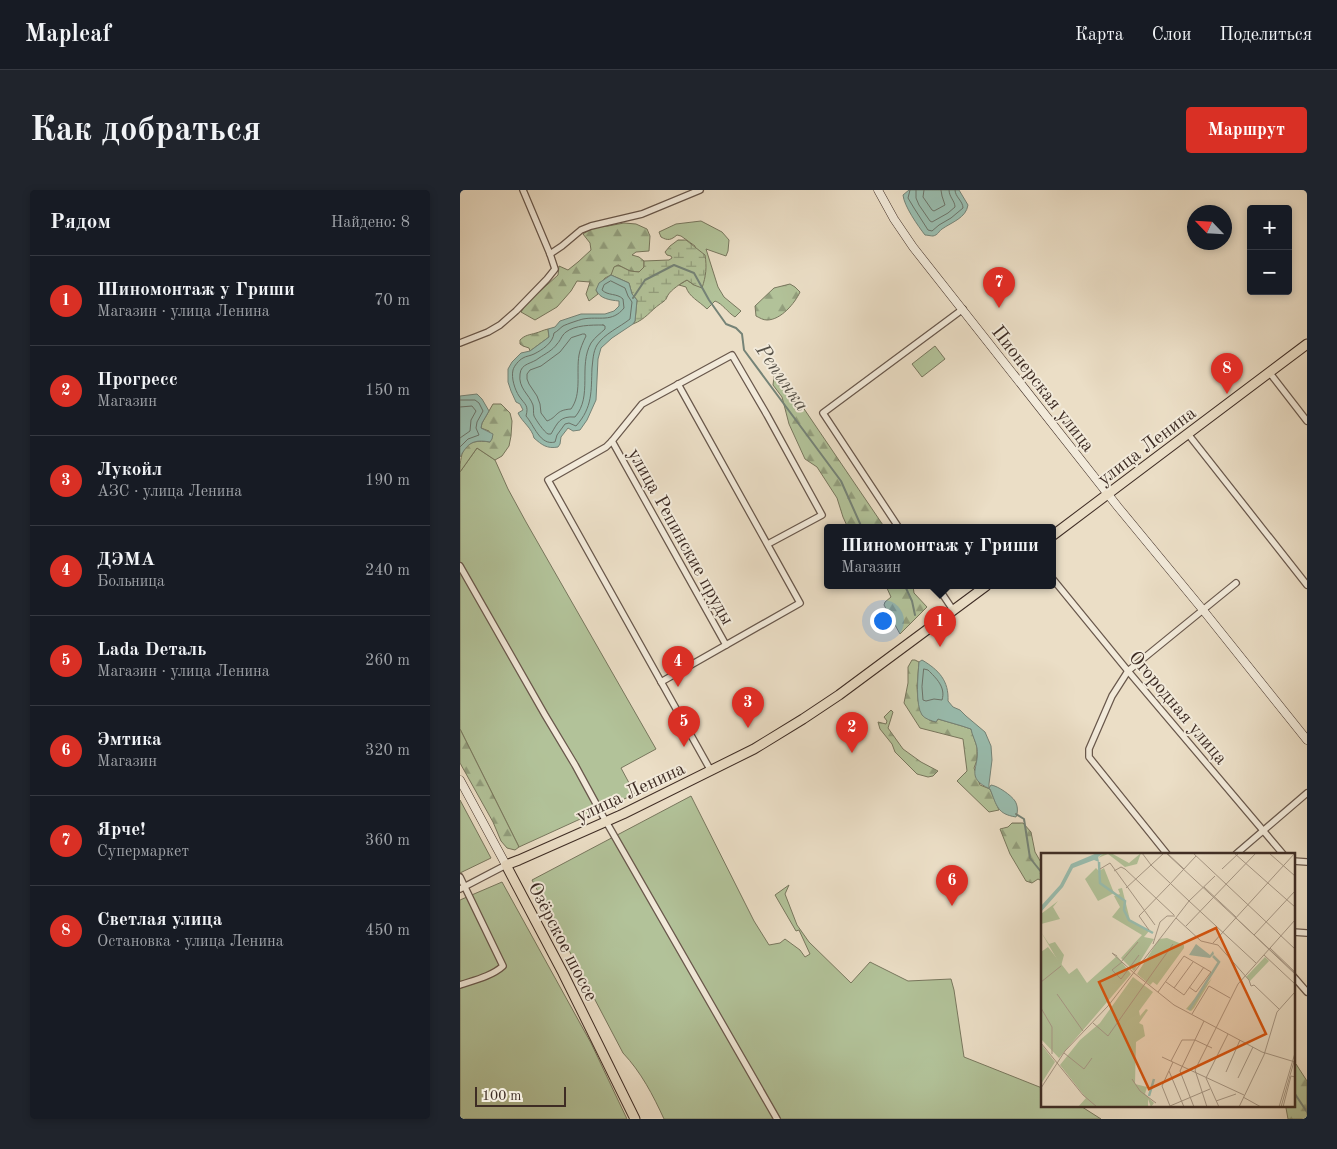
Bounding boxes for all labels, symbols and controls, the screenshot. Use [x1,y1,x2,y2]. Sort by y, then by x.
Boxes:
text: Mapleaf [25,23,111,47]
text: Карта [1075,26,1124,44]
text: Слои [1152,26,1191,44]
text: Поделиться [1219,26,1312,44]
button: Маршрут [1186,107,1307,153]
text: Как добраться [30,113,261,148]
north arrow [1187,205,1232,250]
map controls [1247,205,1292,295]
button: + [1247,205,1292,250]
text: Рядом [50,212,111,233]
text: Найдено: 8 [331,215,410,231]
button: − [1247,250,1292,295]
pin: 7 [983,267,1015,308]
text: Шиномонтаж у Гриши [97,281,295,300]
text: 1 [61,293,71,309]
text: 70 m [374,293,410,309]
text: Магазин · улица Ленина [97,304,270,320]
street label: Пионерская улица [987,323,1097,457]
water label: Репинка [750,340,812,416]
pin: 8 [1211,353,1243,394]
text: Прогресс [97,371,178,390]
text: 2 [61,383,71,399]
text: 150 m [365,383,410,399]
text: Магазин [97,394,157,410]
street label: улица Ленина [1095,404,1201,490]
street label: улица Репинские пруды [623,446,736,629]
text: Лукойл [97,461,162,480]
text: 3 [61,473,71,489]
text: 190 m [365,473,410,489]
text: АЗС · улица Ленина [97,484,242,500]
popup [824,524,1056,589]
text: Шиномонтаж у Гриши [841,537,1039,556]
text: ДЭМА [97,551,155,570]
text: Магазин [841,560,901,576]
text: 4 [61,563,71,579]
text: 240 m [365,563,410,579]
text: Больница [97,574,165,590]
pin: 1 [924,606,956,647]
your location [870,608,896,634]
text: Lada Dеталь [97,641,206,660]
pin: 4 [662,646,694,687]
street label: Огородная улица [1124,648,1230,769]
text: 5 [61,653,71,669]
text: 260 m [365,653,410,669]
text: Магазин · улица Ленина [97,664,270,680]
pin: 3 [732,687,764,728]
pin: 5 [668,706,700,747]
pin: 2 [836,712,868,753]
text: Эмтика [97,731,162,750]
text: 6 [61,743,71,759]
text: 320 m [365,743,410,759]
text: Магазин [97,754,157,770]
street label: улица Ленина [574,759,689,827]
text: Ярче! [97,821,145,840]
text: 7 [61,833,71,849]
text: 360 m [365,833,410,849]
text: Супермаркет [97,844,189,860]
inset map [1041,853,1294,1106]
pin: 6 [936,865,968,906]
street label: Озёрское шоссе [524,880,600,1005]
text: Светлая улица [97,911,222,930]
text: 8 [61,923,71,939]
text: 450 m [365,923,410,939]
text: Остановка · улица Ленина [97,934,284,950]
scale bar [475,1084,566,1107]
text: 100 m [482,1089,521,1103]

